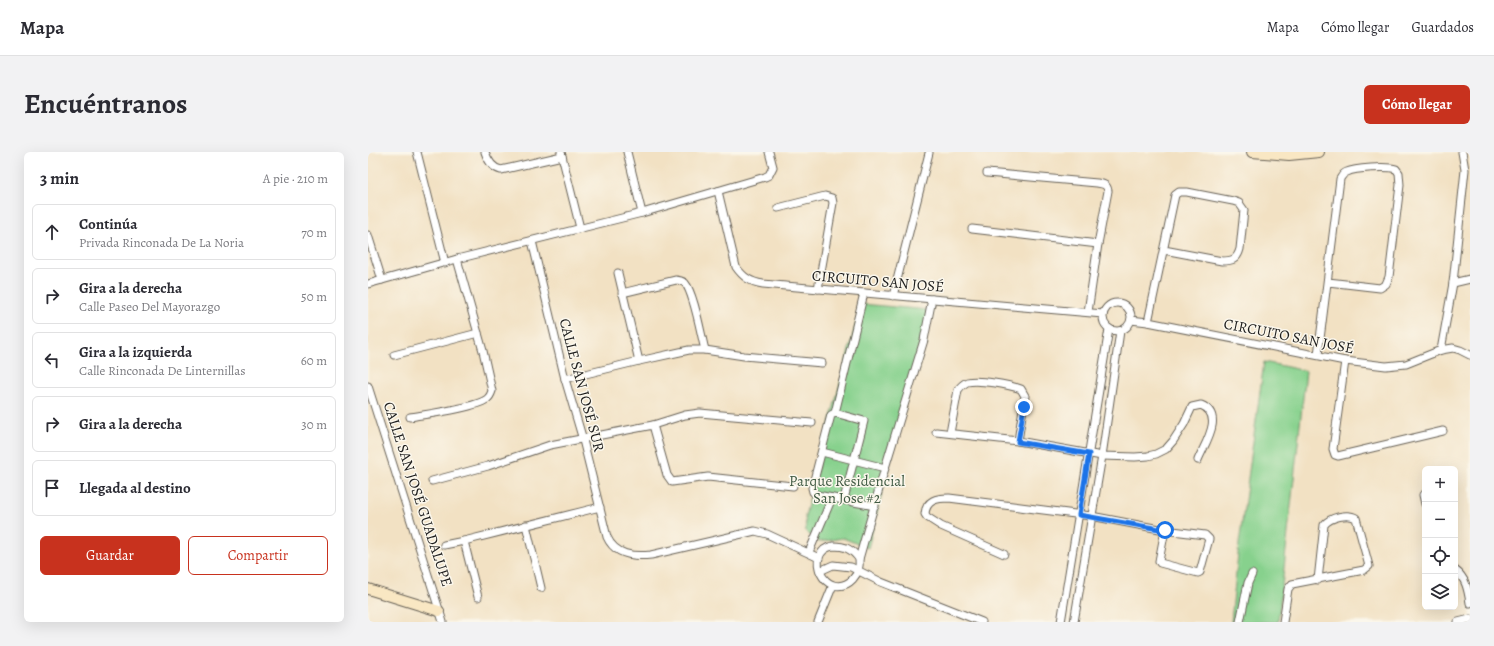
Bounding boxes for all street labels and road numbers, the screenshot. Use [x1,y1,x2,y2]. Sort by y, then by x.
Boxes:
street label: CIRCUITO SAN JOSÉ [811,265,945,297]
street label: CIRCUITO SAN JOSÉ [1222,314,1356,358]
street label: CALLE SAN JOSÉ SUR [555,316,610,455]
street label: CALLE SAN JOSÉ GUADALUPE [379,399,457,589]

